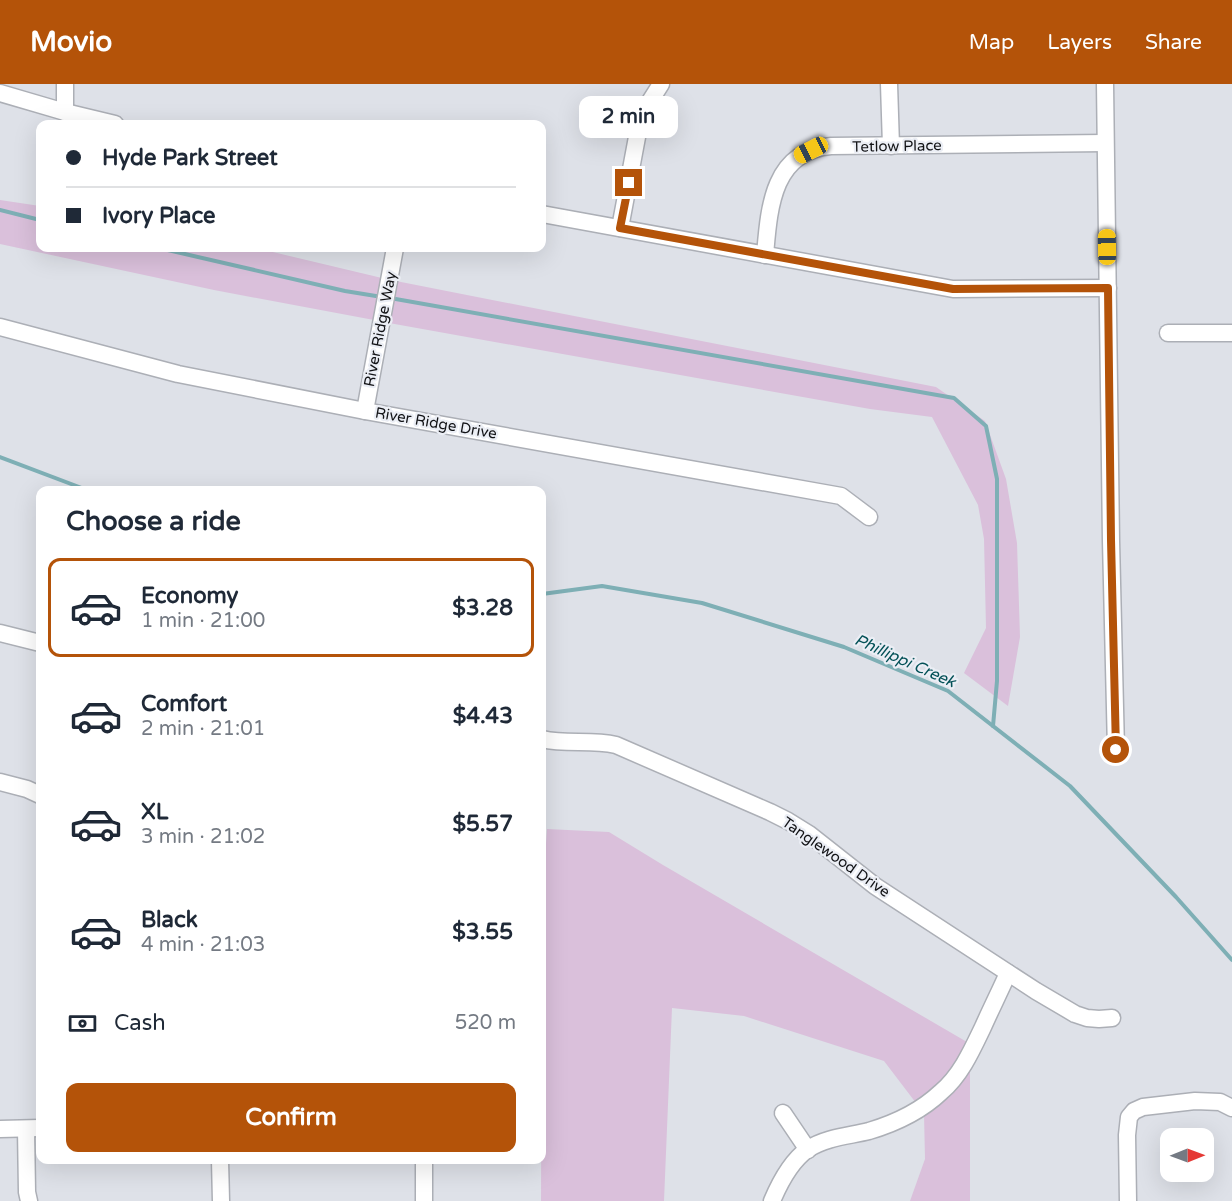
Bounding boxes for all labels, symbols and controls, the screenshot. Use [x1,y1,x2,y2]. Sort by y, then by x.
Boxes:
text: Movio [30,25,112,59]
text: Map [969,30,1014,55]
text: Layers [1047,30,1112,55]
text: Share [1145,30,1202,55]
callout: 2 min [580,96,678,138]
text: 2 min [602,105,655,129]
car [791,134,831,166]
street label: Tetlow Place [852,136,942,156]
text: Hyde Park Street [102,145,278,171]
route end [615,169,642,196]
text: Ivory Place [102,203,216,229]
car [1098,229,1116,265]
street label: River Ridge Way [360,270,400,388]
street label: River Ridge Drive [374,403,498,443]
text: Choose a ride [66,505,241,538]
icon: car [69,581,123,635]
text: Economy [141,583,238,609]
text: $3.28 [452,595,513,621]
text: 1 min · 21:00 [141,609,265,633]
water label: Phillippi Creek [851,630,960,693]
icon: car [69,689,123,743]
text: Comfort [141,691,227,717]
text: $4.43 [453,703,513,729]
text: 2 min · 21:01 [141,717,265,741]
route start [1102,736,1129,763]
icon: car [69,797,123,851]
text: XL [141,799,168,825]
text: $5.57 [452,811,513,837]
street label: Tanglewood Drive [779,813,893,901]
text: 3 min · 21:02 [141,825,265,849]
icon: car [69,905,123,959]
text: Black [141,907,198,933]
text: $3.55 [452,919,513,945]
text: 4 min · 21:03 [141,933,265,957]
icon: cash [66,1007,99,1040]
text: Cash [114,1010,166,1036]
text: 520 m [455,1011,516,1035]
button: Confirm [66,1083,516,1152]
north arrow [1160,1128,1214,1182]
map controls [1160,1128,1214,1182]

